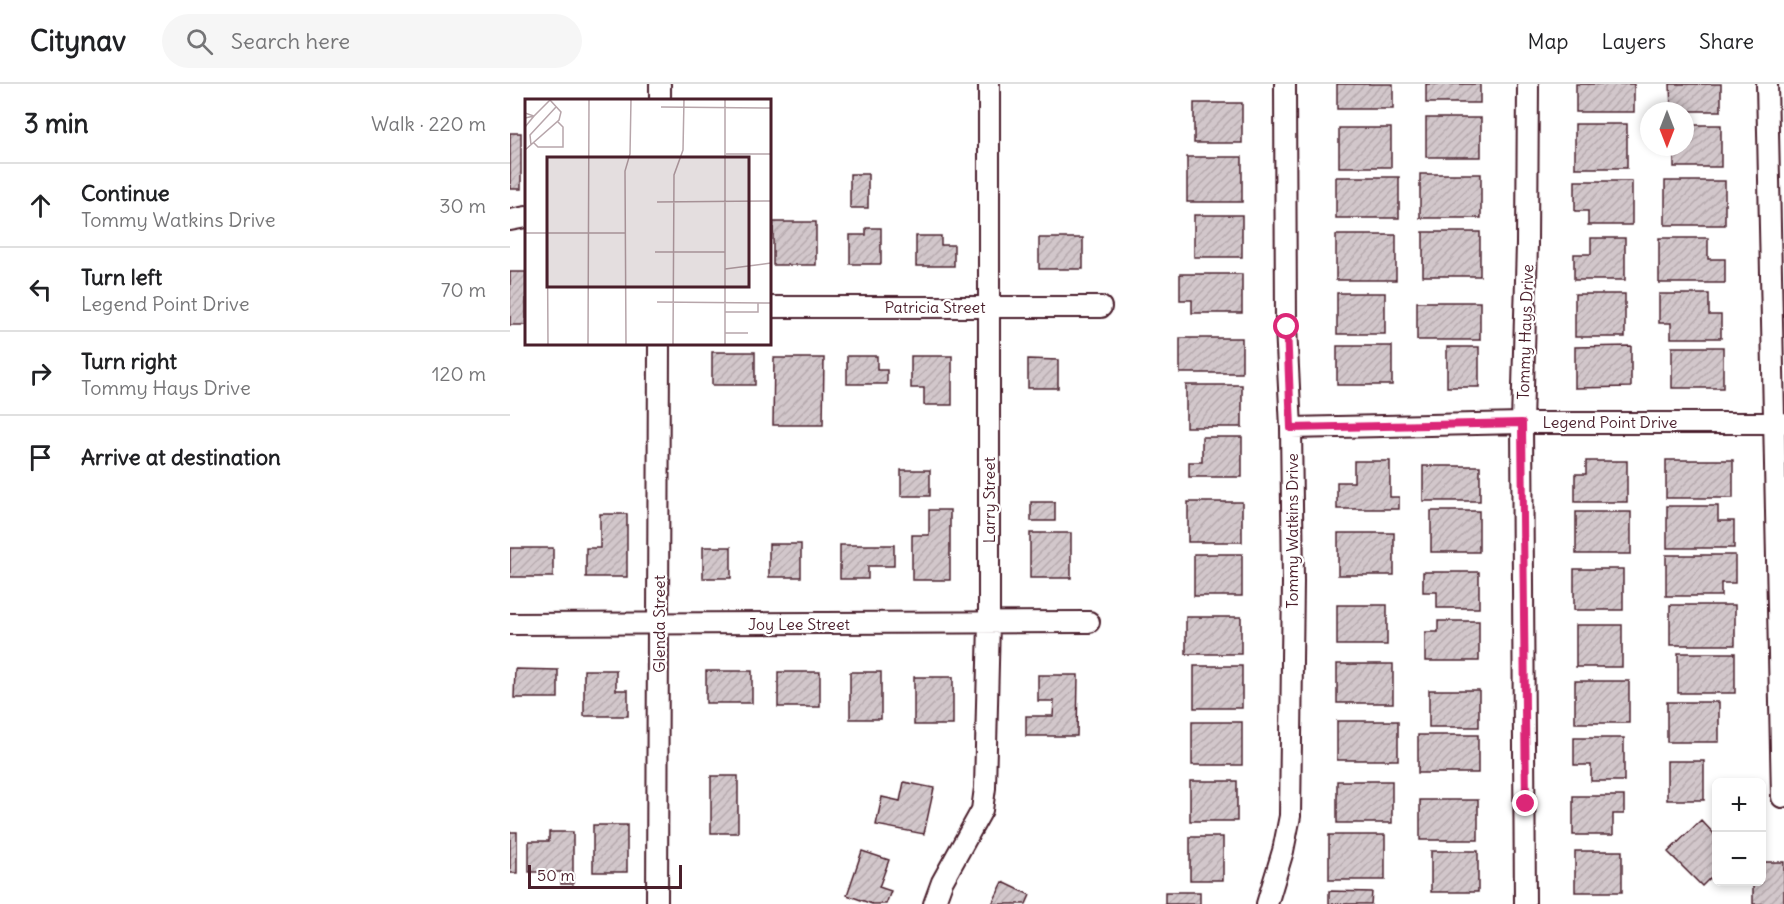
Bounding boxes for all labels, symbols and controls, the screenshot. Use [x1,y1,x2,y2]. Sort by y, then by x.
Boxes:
search box [162,14,582,68]
text: Citynav [30,23,126,59]
icon: search [183,25,216,58]
text: Search here [231,27,350,55]
text: Map [1528,28,1568,55]
text: Layers [1601,28,1666,55]
text: Share [1699,28,1754,55]
inset map [525,99,771,345]
north arrow [1640,102,1694,156]
text: 3 min [24,107,89,140]
text: Walk · 220 m [371,111,486,136]
text: Continue [81,179,170,207]
icon: ahead [24,189,57,222]
text: 30 m [439,193,486,218]
text: Tommy Watkins Drive [81,207,276,232]
text: Turn left [81,263,162,291]
street label: Tommy Hays Drive [1513,264,1537,400]
icon: left [24,273,57,306]
text: 70 m [441,277,486,302]
text: Legend Point Drive [81,291,250,316]
street label: Patricia Street [884,297,986,317]
route start [1273,313,1299,339]
text: Turn right [81,347,177,375]
icon: right [24,357,57,390]
text: 120 m [432,361,486,386]
text: Tommy Hays Drive [81,375,251,400]
street label: Legend Point Drive [1543,412,1677,432]
icon: arrive [24,441,57,474]
text: Arrive at destination [81,443,281,471]
street label: Tommy Watkins Drive [1282,453,1302,609]
street label: Larry Street [979,456,999,543]
street label: Glenda Street [649,574,669,673]
street label: Joy Lee Street [748,614,851,634]
map controls [1712,778,1766,886]
button: + [1712,778,1766,832]
route end [1512,790,1538,816]
button: − [1712,832,1766,886]
scale bar [528,862,682,890]
text: 50 m [537,865,575,885]

